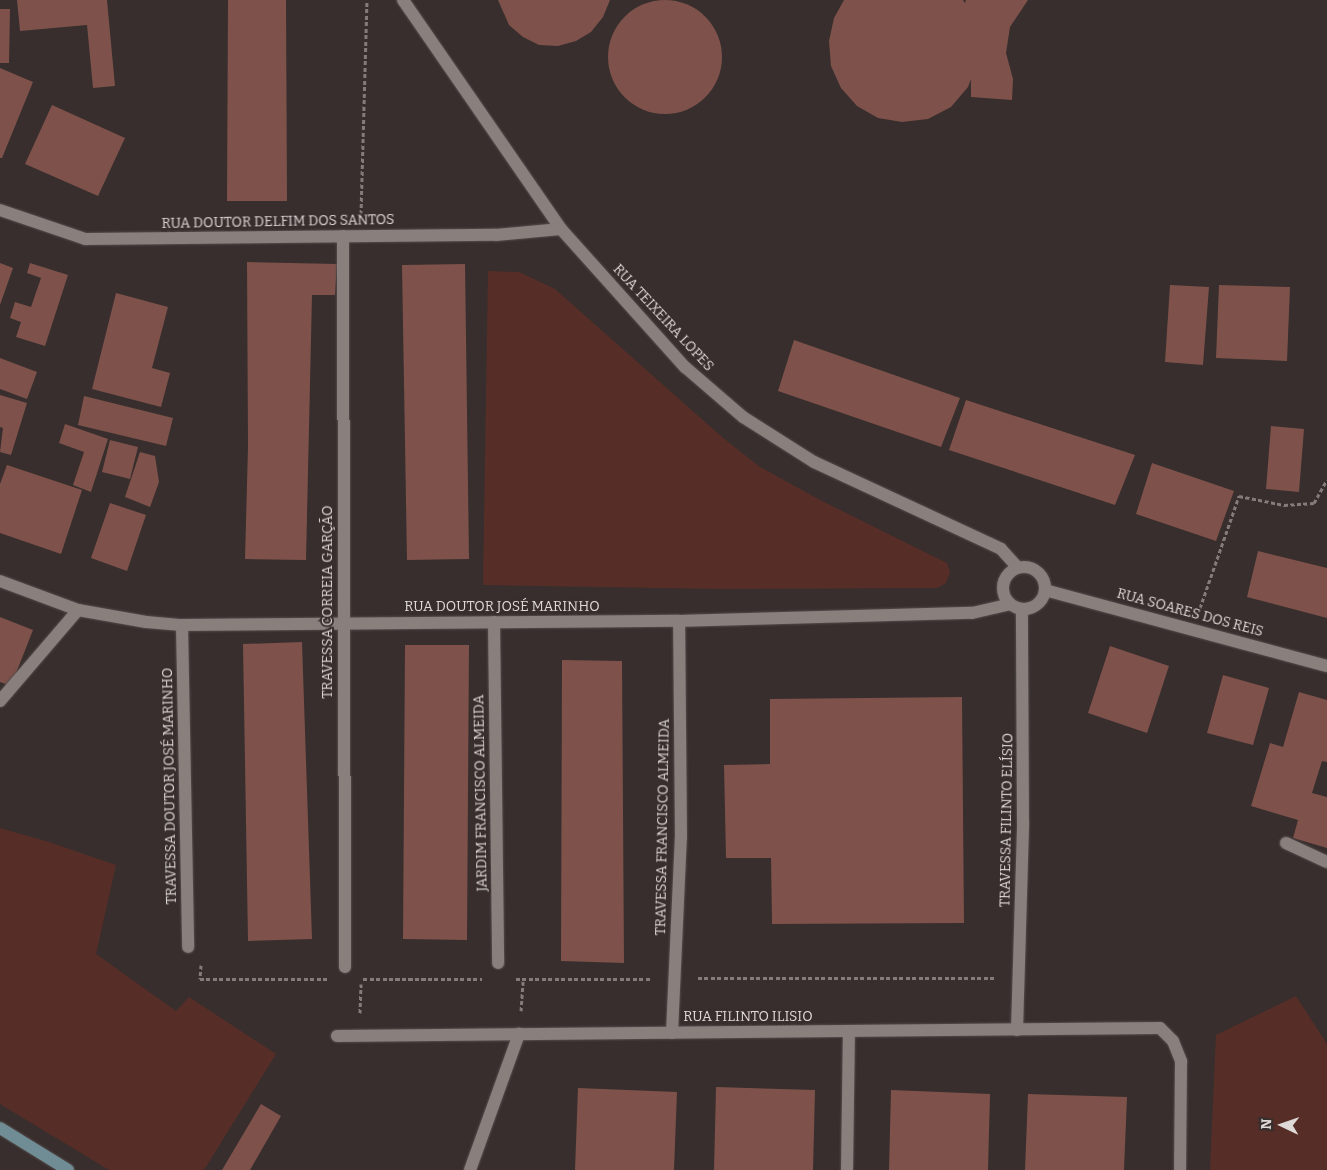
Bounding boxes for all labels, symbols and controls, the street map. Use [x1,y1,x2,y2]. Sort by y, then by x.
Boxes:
street label: RUA DOUTOR DELFIM DOS SANTOS [161,212,395,232]
street label: RUA TEIXEIRA LOPES [609,261,717,375]
street label: TRAVESSA CORREIA GARÇÃO [320,505,336,699]
street label: RUA SOARES DOS REIS [1115,585,1265,641]
street label: RUA DOUTOR JOSÉ MARINHO [404,599,600,615]
street label: TRAVESSA DOUTOR JOSÉ MARINHO [160,668,180,904]
street label: JARDIM FRANCISCO ALMEIDA [471,694,491,892]
street label: TRAVESSA FRANCISCO ALMEIDA [653,718,673,936]
street label: TRAVESSA FILINTO ELÍSIO [997,733,1017,907]
street label: RUA FILINTO ILISIO [683,1009,813,1025]
north arrow [1257,1100,1307,1150]
text: N [1258,1118,1275,1130]

